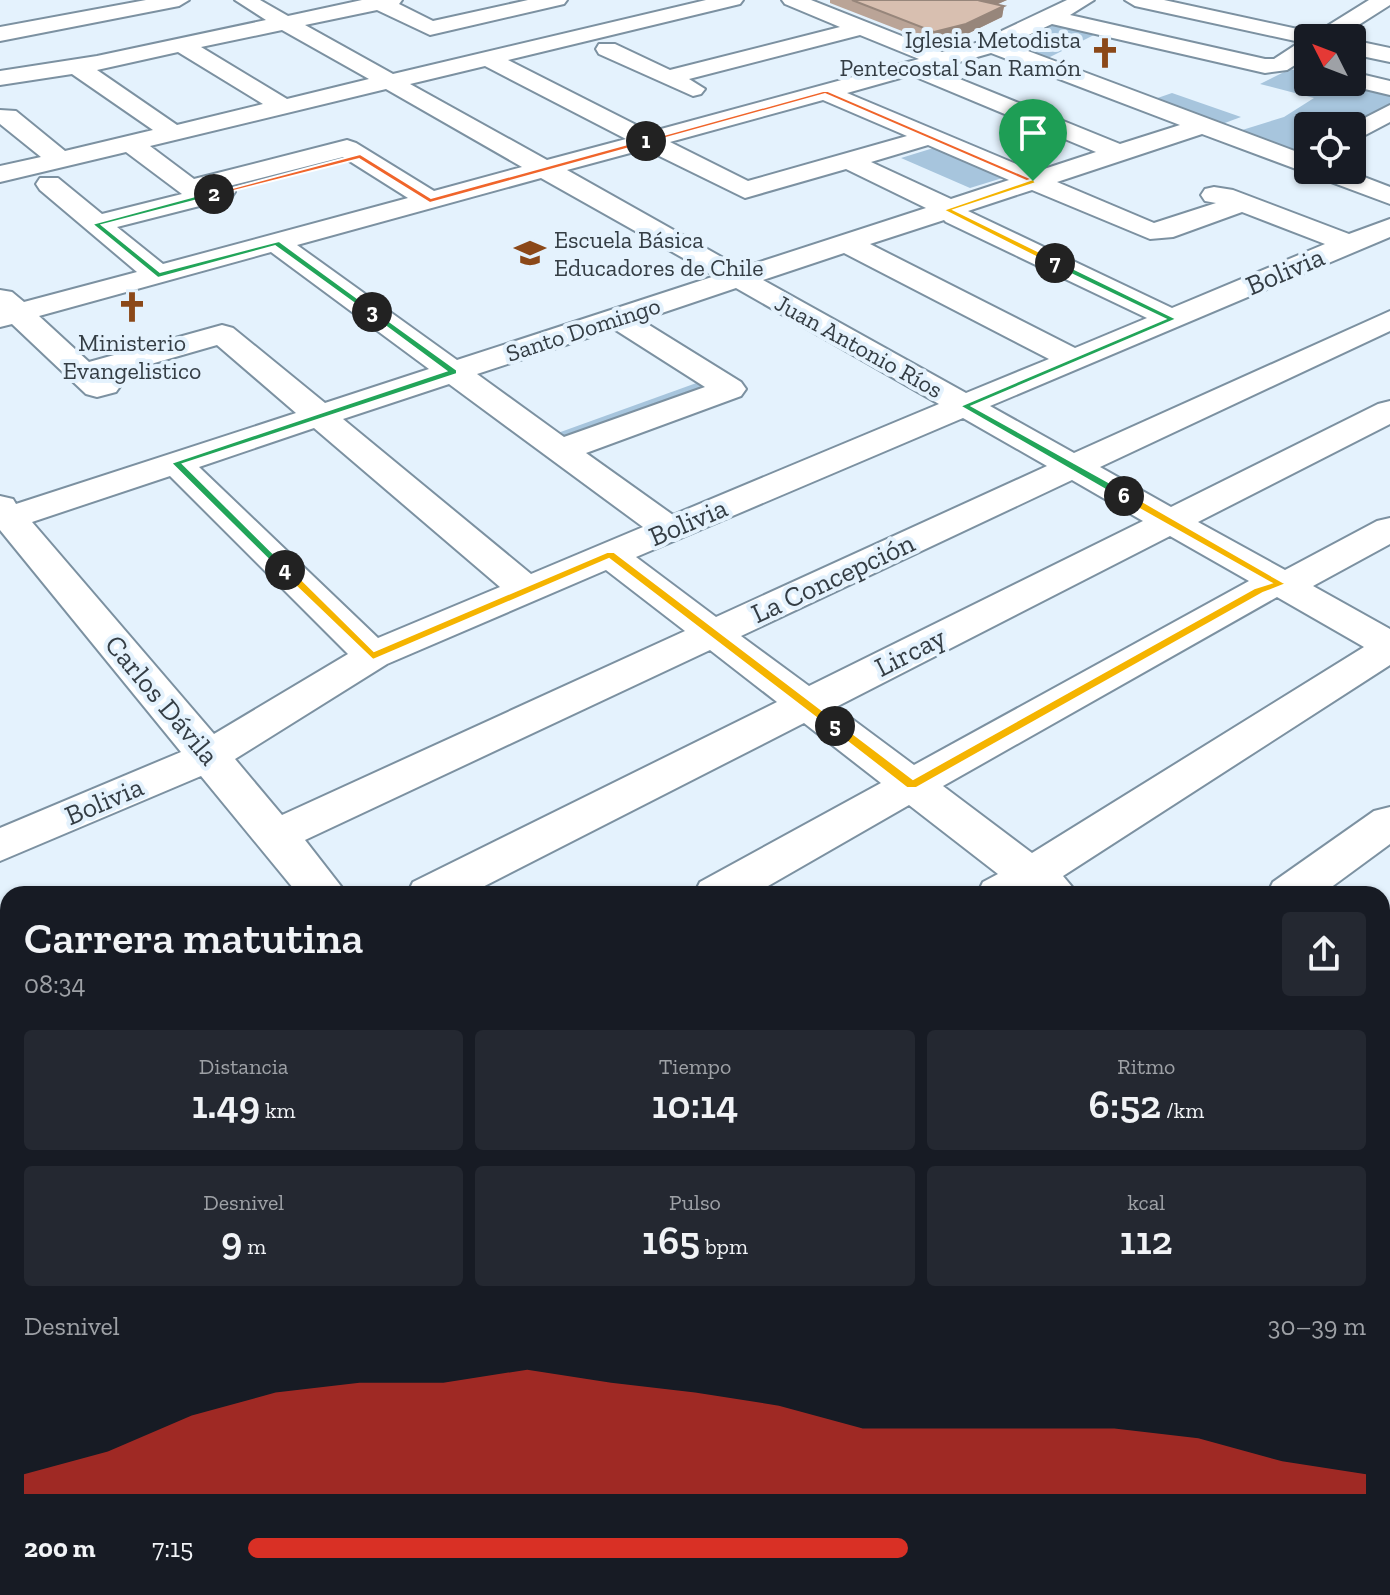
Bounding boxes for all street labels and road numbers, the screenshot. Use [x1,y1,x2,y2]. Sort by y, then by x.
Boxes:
street label: Bolivia [1241,240,1330,302]
street label: Juan Antonio Ríos [770,288,948,404]
street label: Santo Domingo [502,290,664,368]
street label: Bolivia [644,491,733,553]
street label: La Concepción [746,526,920,630]
street label: Lircay [869,620,952,684]
street label: Carlos Dávila [98,628,226,772]
street label: Bolivia [60,770,149,832]

